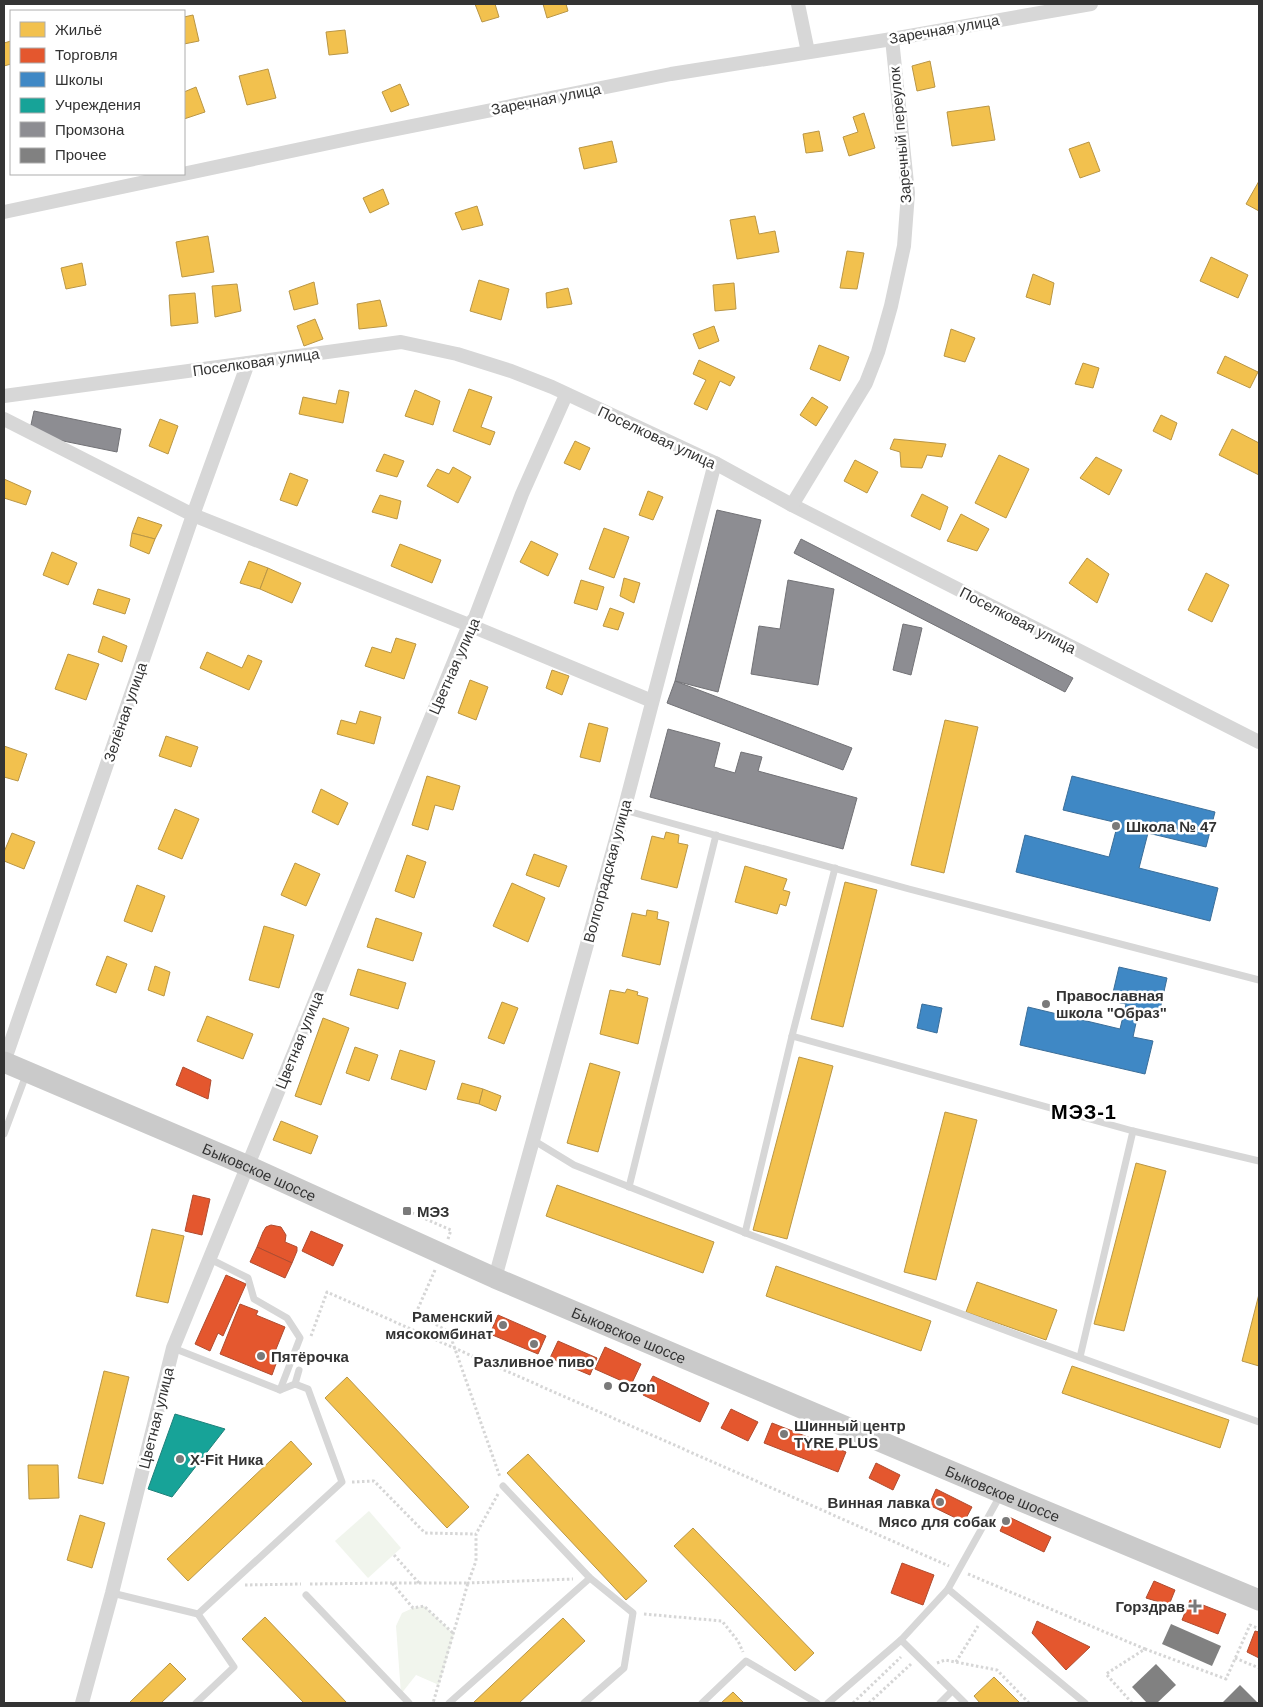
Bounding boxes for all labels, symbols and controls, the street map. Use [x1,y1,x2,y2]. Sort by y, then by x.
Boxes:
legend [10,10,185,175]
street label: Заречная улица [888,11,1001,47]
text: Жильё [55,21,102,38]
text: Торговля [55,46,118,63]
street label: Заречный переулок [886,66,914,204]
text: Школы [55,71,103,88]
street label: Заречная улица [490,80,603,118]
text: Учреждения [55,96,141,113]
text: Промзона [55,121,125,138]
text: Прочее [55,146,107,163]
street label: Поселковая улица [191,345,321,379]
street label: Поселковая улица [595,402,719,472]
street label: Поселковая улица [957,583,1079,657]
street label: Цветная улица [425,615,483,717]
street label: Зелёная улица [100,659,150,764]
street label: Волгоградская улица [580,797,634,944]
place label: Школа № 47 [1126,818,1217,835]
marker: Школа № 47 [1110,820,1122,832]
place label: Православная школа "Образ" [1056,987,1167,1021]
street label: Цветная улица [272,988,327,1091]
marker: Православная школа "Образ" [1040,998,1052,1010]
district label: МЭЗ-1 [1051,1101,1117,1123]
street label: Быковское шоссе [200,1139,319,1204]
place label: МЭЗ [417,1203,449,1220]
marker: МЭЗ [401,1205,413,1217]
street label: Быковское шоссе [569,1303,689,1367]
place label: Раменский мясокомбинат [385,1308,493,1342]
marker: Раменский мясокомбинат [497,1319,509,1331]
marker: Разливное пиво [528,1338,540,1350]
place label: Пятёрочка [271,1348,349,1365]
marker: Пятёрочка [255,1350,267,1362]
place label: Разливное пиво [474,1353,594,1370]
street label: Цветная улица [135,1365,177,1470]
place label: Ozon [618,1378,656,1395]
marker: Ozon [602,1380,614,1392]
place label: Шинный центр TYRE PLUS [794,1417,906,1451]
marker: Шинный центр TYRE PLUS [778,1428,790,1440]
place label: X-Fit Ника [190,1451,264,1468]
marker: X-Fit Ника [174,1453,186,1465]
street label: Быковское шоссе [943,1462,1063,1525]
place label: Винная лавка [828,1494,931,1511]
marker: Винная лавка [934,1496,946,1508]
place label: Мясо для собак [878,1513,996,1530]
marker: Мясо для собак [1000,1515,1012,1527]
place label: Горздрав [1115,1598,1185,1615]
marker: Горздрав [1189,1600,1201,1612]

